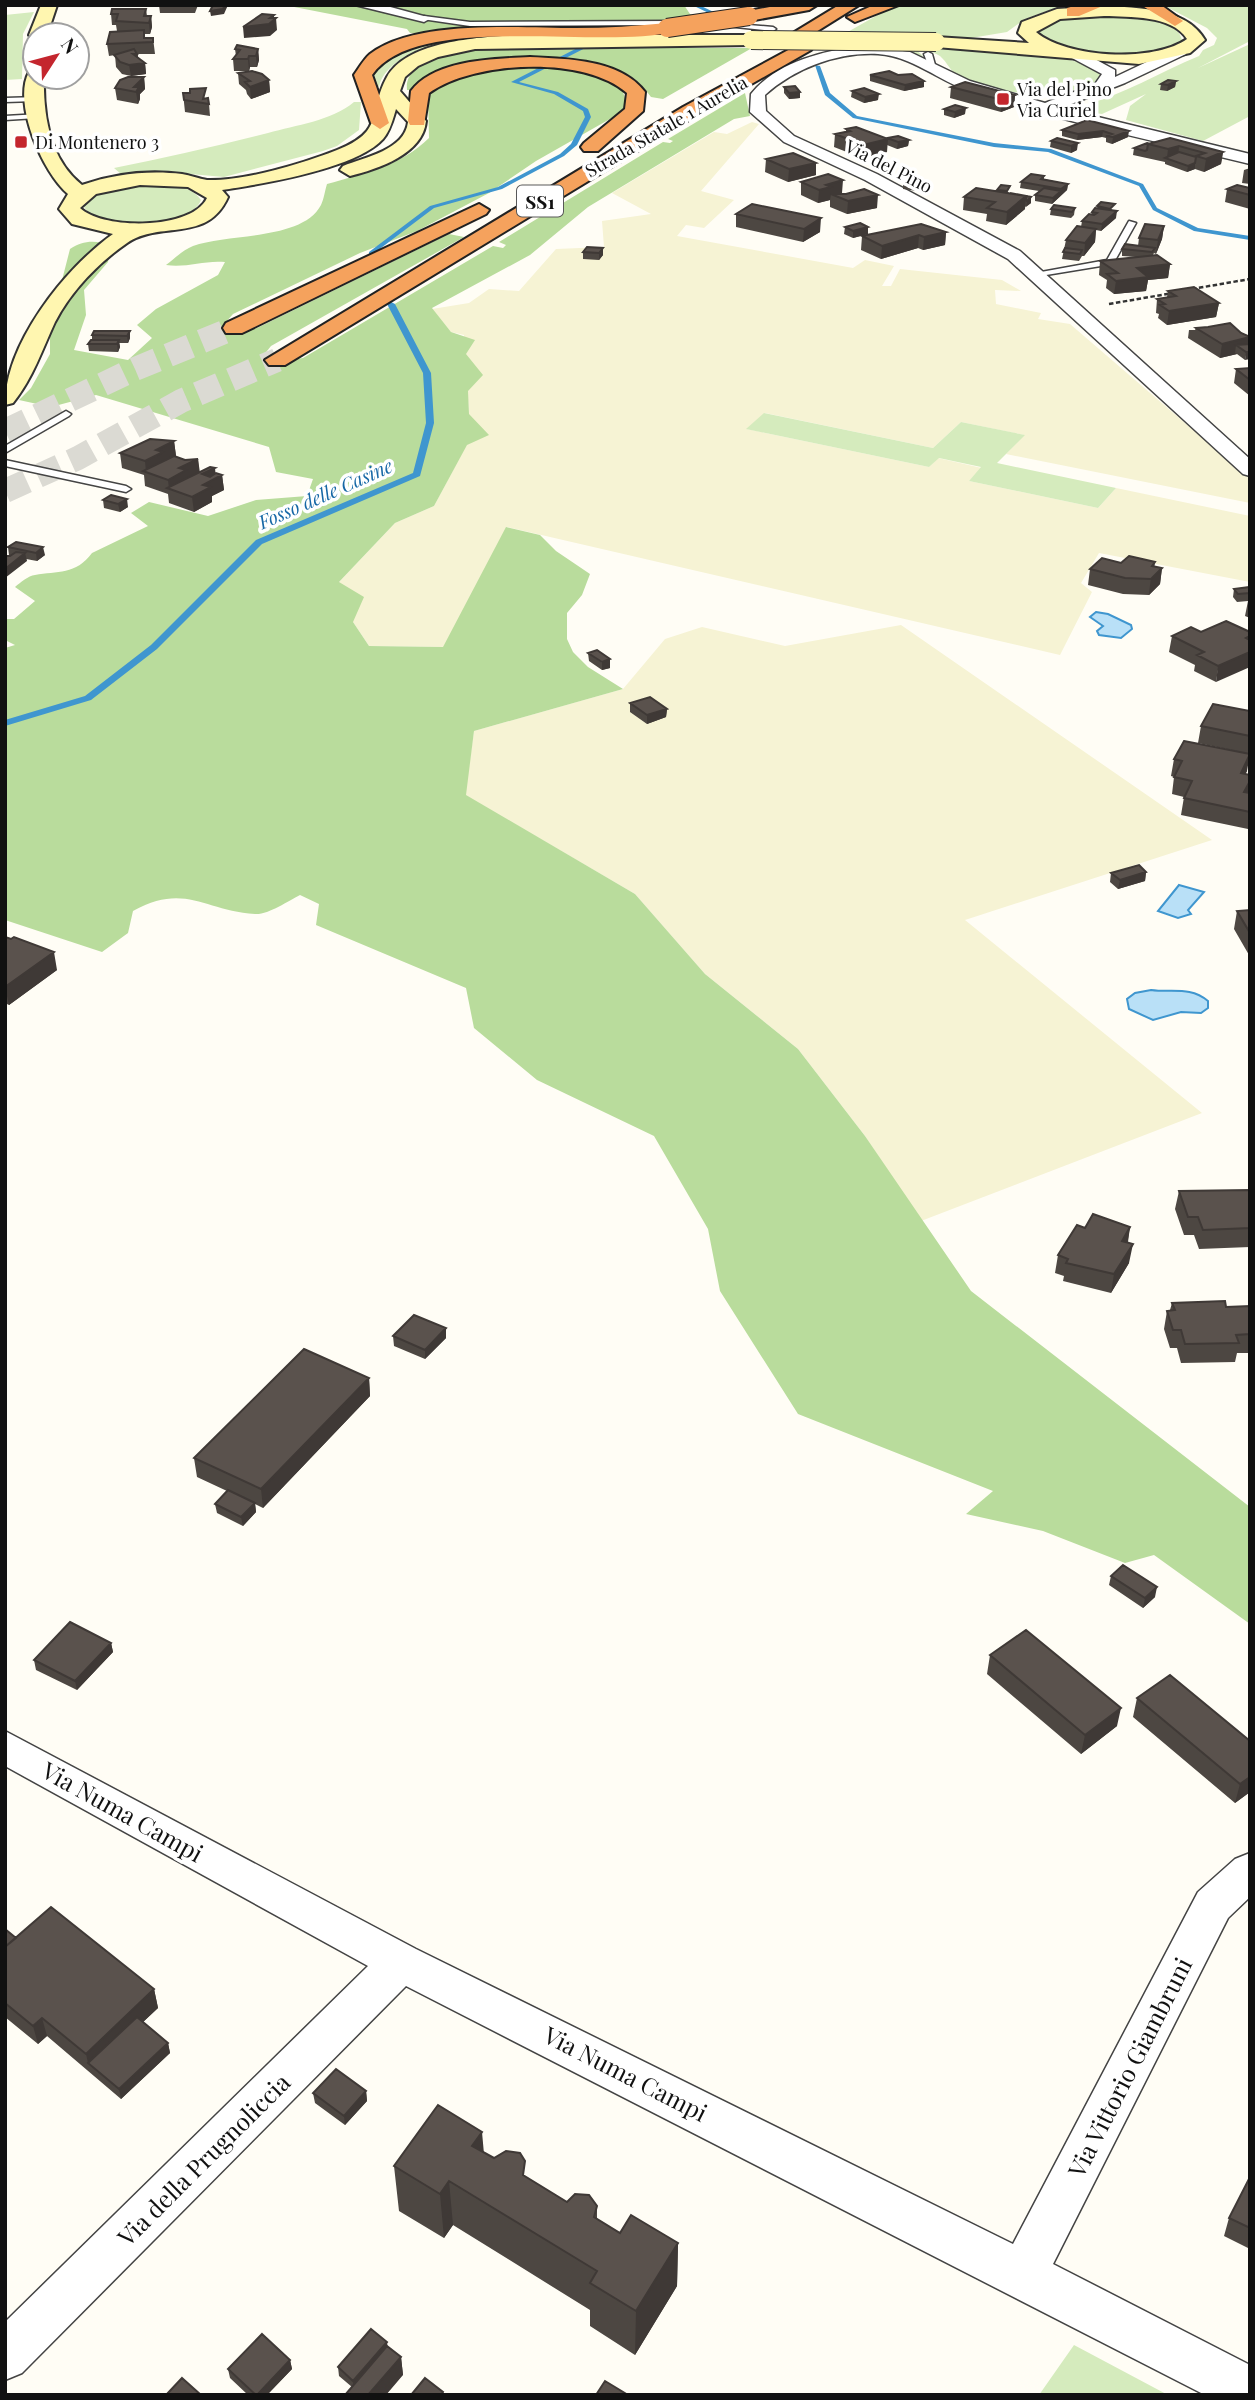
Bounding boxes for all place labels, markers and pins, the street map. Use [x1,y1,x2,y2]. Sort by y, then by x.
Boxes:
place label: Via del Pino Via Curiel [1016,77,1112,122]
marker: Via del Pino Via Curiel [995,91,1011,107]
place label: Di Montenero 3 [35,130,159,154]
marker: Di Montenero 3 [13,134,29,150]

